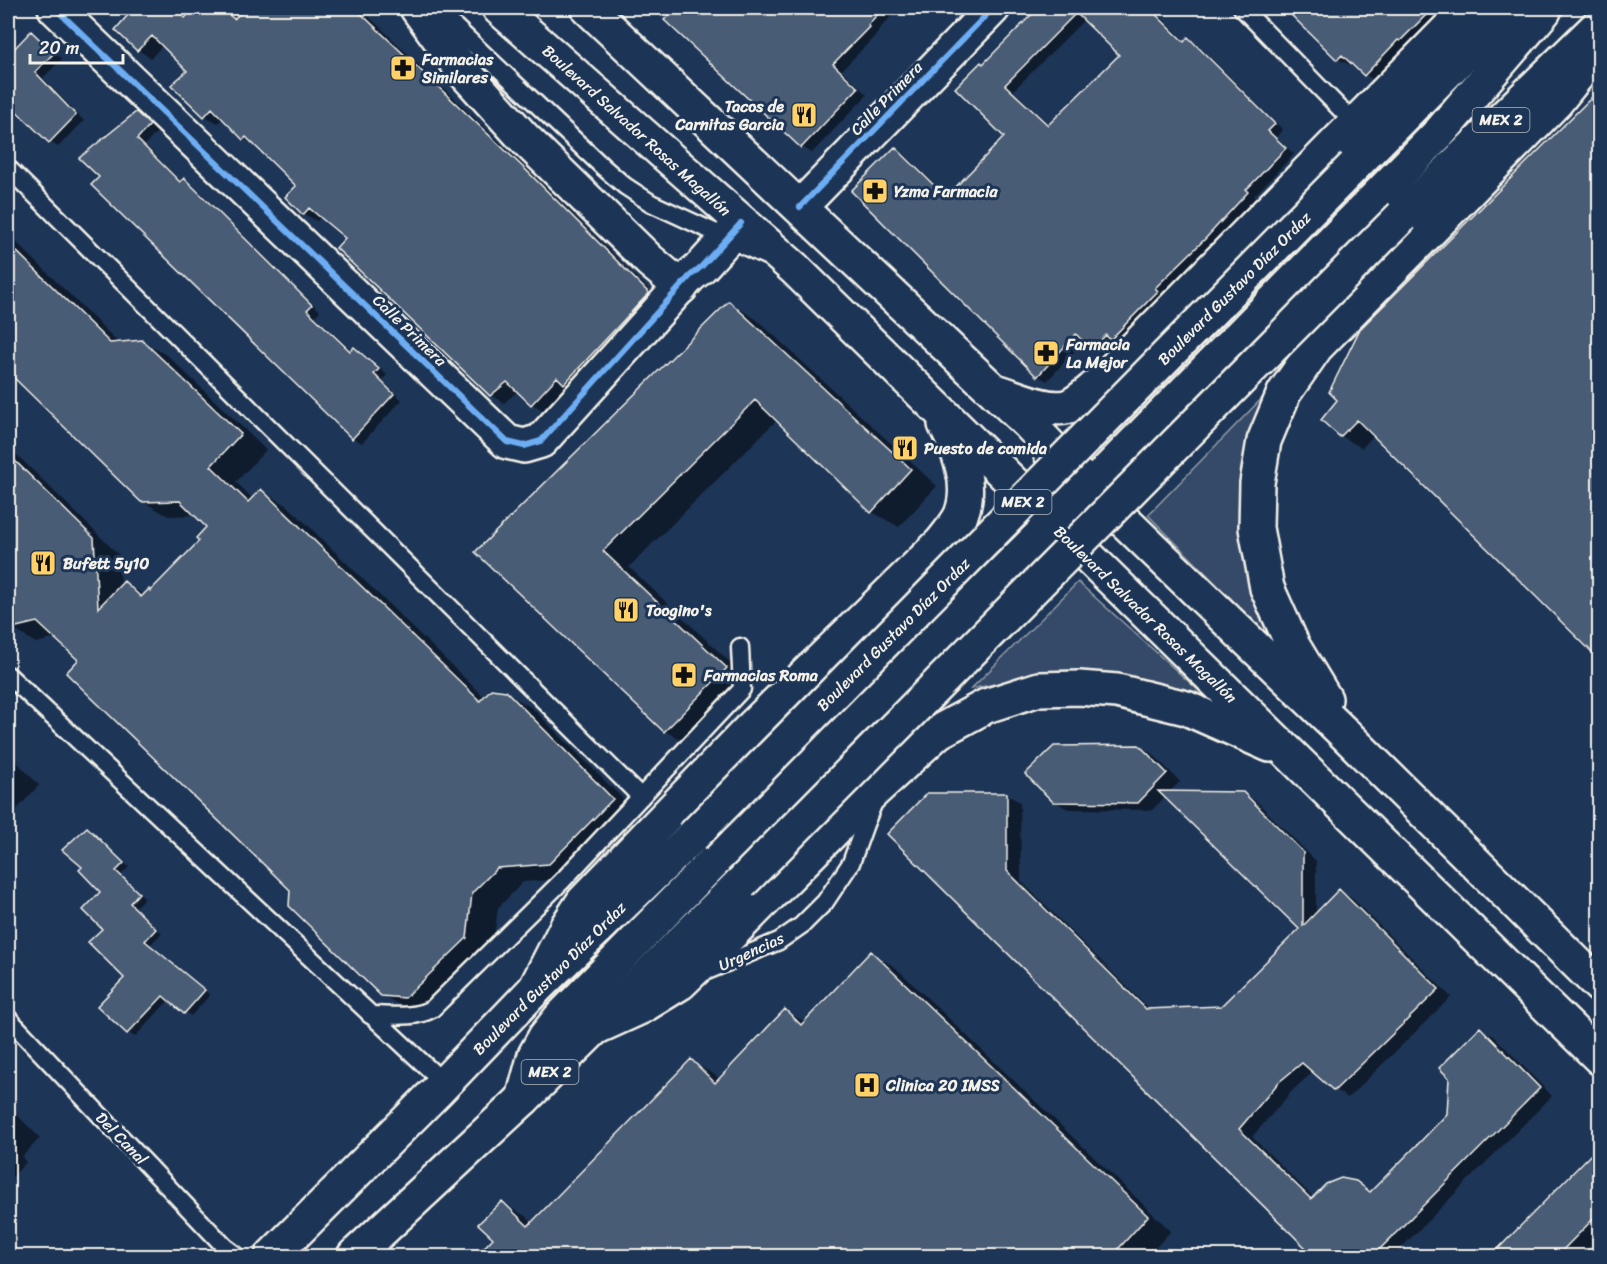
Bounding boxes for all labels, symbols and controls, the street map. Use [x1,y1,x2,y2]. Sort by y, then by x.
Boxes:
scale bar [30,27,123,65]
text: 20 m [39,32,79,64]
street label: Boulevard Salvador Rosas Magallón [535,37,738,224]
place label: Farmacias Similares [421,45,494,92]
pharmacy icon: Farmacias Similares [388,53,418,83]
street label: Calle Primera [843,53,930,143]
place label: Tacos de Carnitas Garcia [674,92,785,139]
restaurant icon: Tacos de Carnitas Garcia [789,100,819,130]
road number: MEX 2 [1472,108,1530,132]
pharmacy icon: Yzma Farmacia [860,176,890,206]
place label: Yzma Farmacia [894,177,998,206]
street label: Boulevard Gustavo Díaz Ordaz [1150,204,1319,372]
street label: Calle Primera [365,287,455,374]
place label: Farmacia La Mejor [1065,330,1130,377]
pharmacy icon: Farmacia La Mejor [1031,338,1061,368]
restaurant icon: Puesto de comida [890,433,920,463]
place label: Puesto de comida [924,434,1047,463]
road number: MEX 2 [994,490,1052,514]
street label: Boulevard Salvador Rosas Magallón [1047,518,1245,711]
restaurant icon: Bufett 5y10 [28,548,58,578]
place label: Bufett 5y10 [63,549,149,578]
street label: Boulevard Gustavo Díaz Ordaz [809,550,978,718]
restaurant icon: Toogino's [611,595,641,625]
place label: Toogino's [646,596,712,625]
pharmacy icon: Farmacias Roma [669,660,699,690]
place label: Farmacias Roma [703,661,819,690]
street label: Boulevard Gustavo Díaz Ordaz [465,894,634,1062]
street label: Urgencias [713,923,790,979]
road number: MEX 2 [522,1060,578,1084]
hospital icon: Clinica 20 IMSS [852,1070,882,1100]
place label: Clinica 20 IMSS [885,1071,1000,1100]
street label: Del Canal [88,1105,155,1172]

